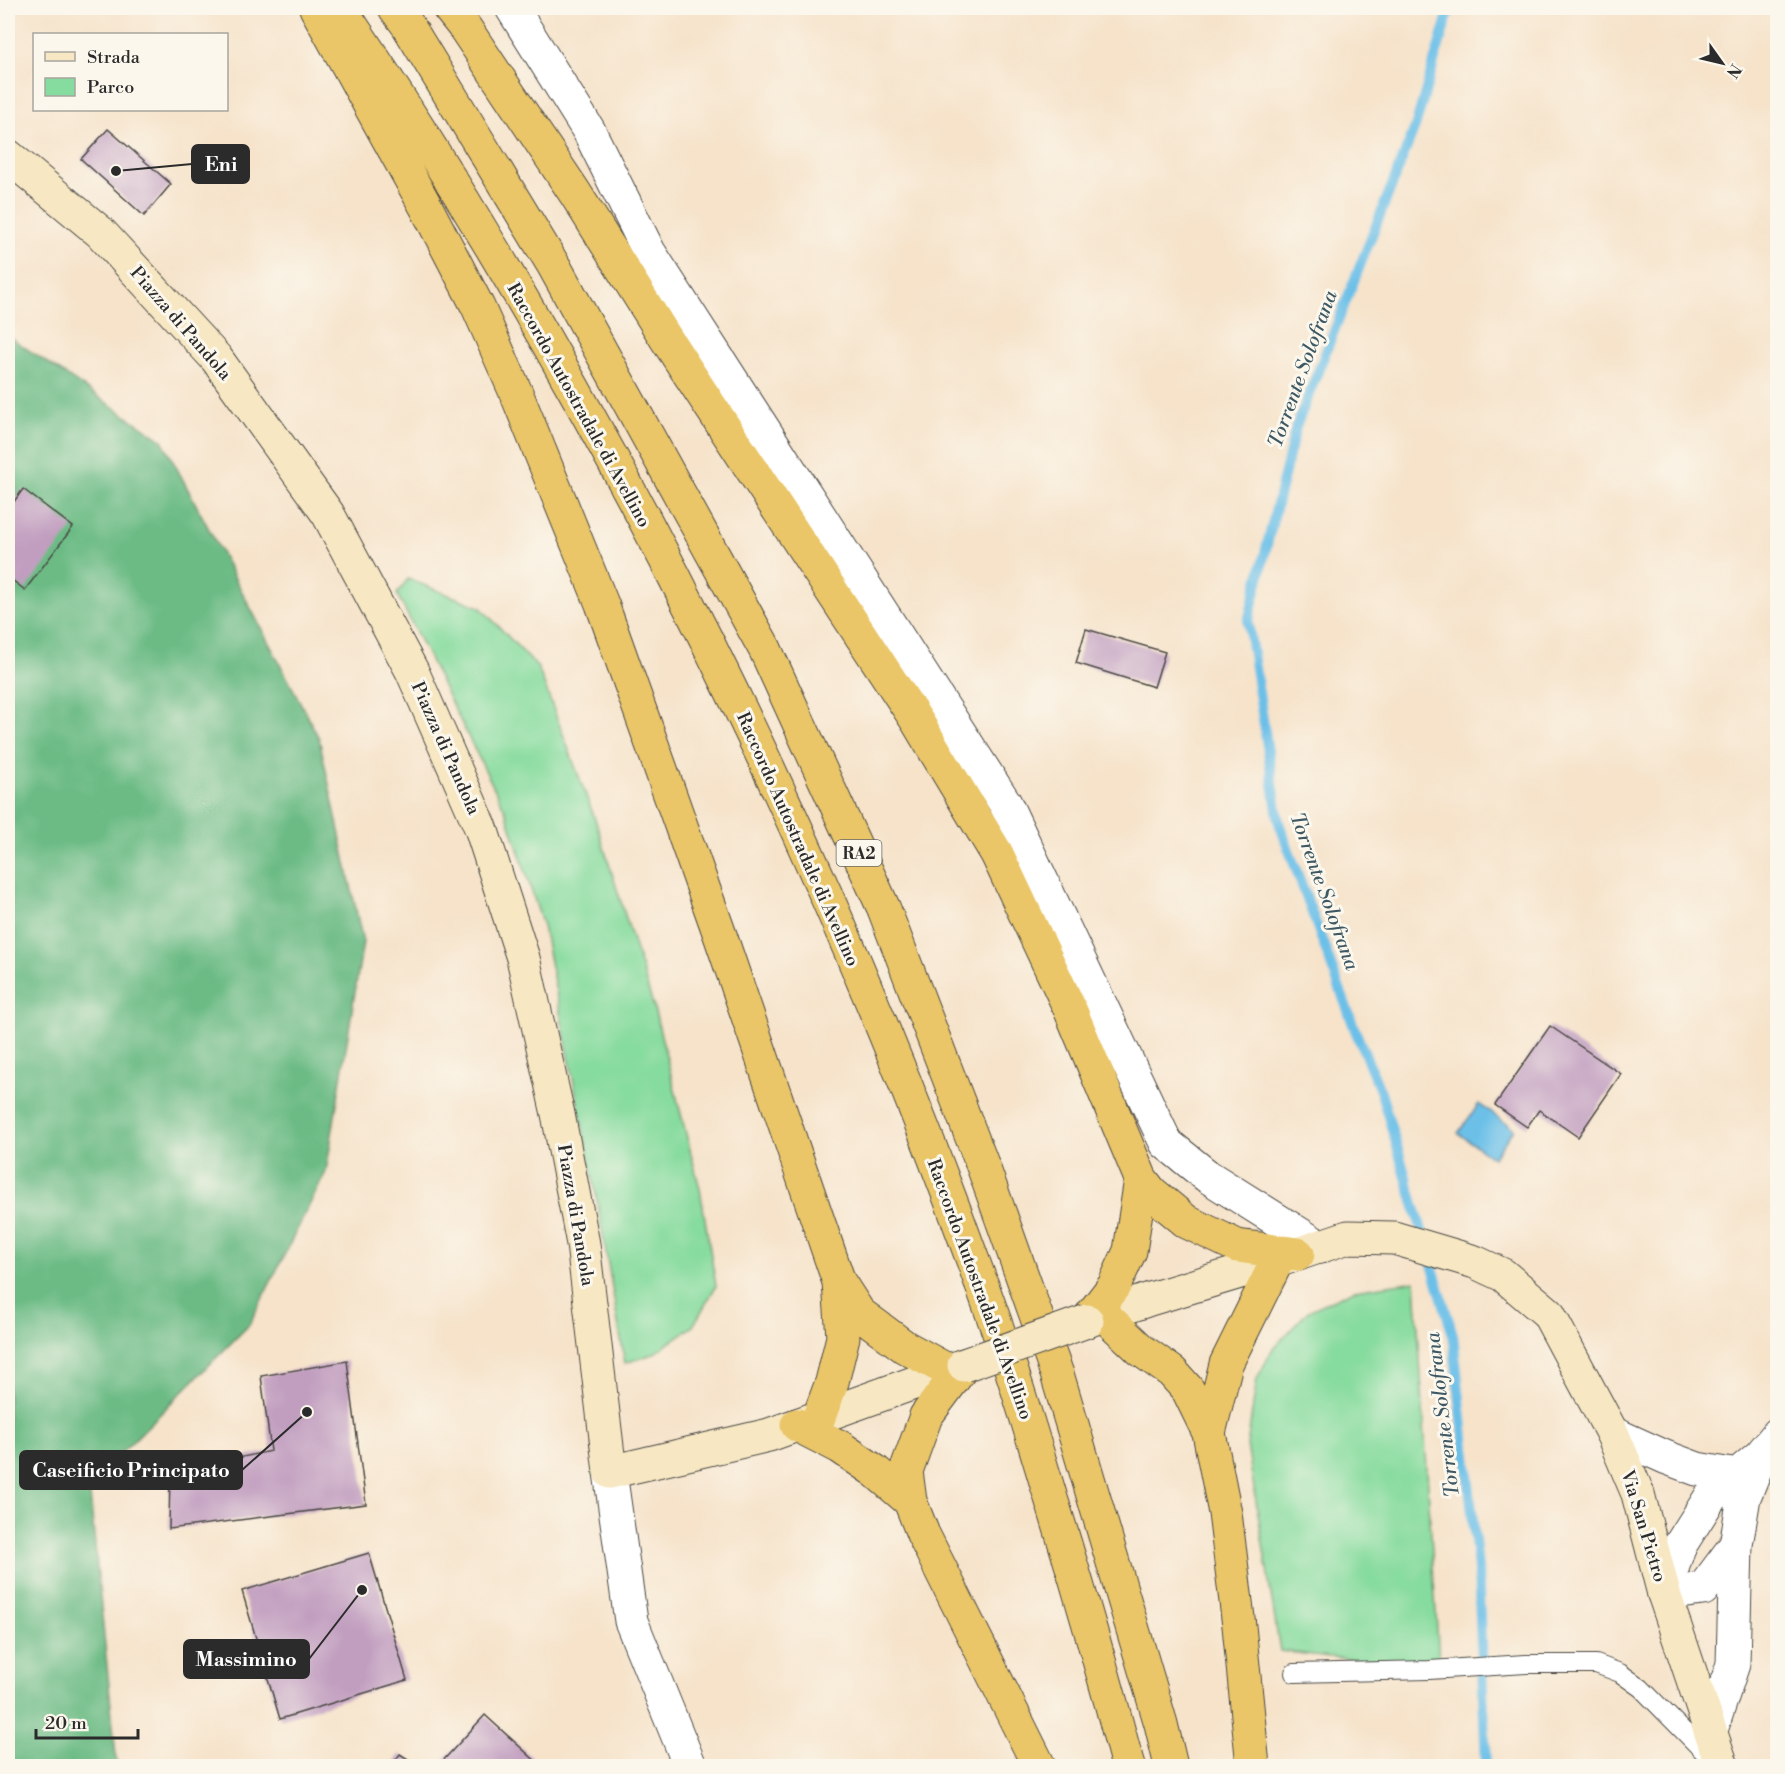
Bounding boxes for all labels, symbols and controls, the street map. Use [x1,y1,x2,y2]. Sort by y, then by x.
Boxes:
legend [33,33,228,111]
north arrow [1692,33,1752,93]
text: Strada [87,46,141,69]
text: N [1722,60,1745,82]
text: Parco [87,76,134,99]
callout: Eni [192,145,249,183]
text: Eni [205,153,238,178]
street label: Piazza di Pandola [125,262,237,386]
street label: Raccordo Autostradale di Avellino [502,279,656,531]
water label: Torrente Solofrana [1263,286,1344,452]
street label: Piazza di Pandola [406,678,486,819]
street label: Raccordo Autostradale di Avellino [731,708,864,970]
water label: Torrente Solofrana [1283,809,1364,975]
road number: RA2 [836,840,882,866]
street label: Piazza di Pandola [552,1143,599,1289]
street label: Raccordo Autostradale di Avellino [922,1156,1038,1423]
water label: Torrente Solofrana [1421,1330,1466,1499]
callout: Caseificio Principato [20,1451,242,1489]
text: Caseificio Principato [32,1459,230,1484]
street label: Via San Pietro [1615,1466,1671,1585]
callout: Massimino [184,1640,309,1678]
text: Massimino [195,1648,297,1673]
scale bar [36,1702,138,1740]
text: 20 m [45,1712,87,1735]

